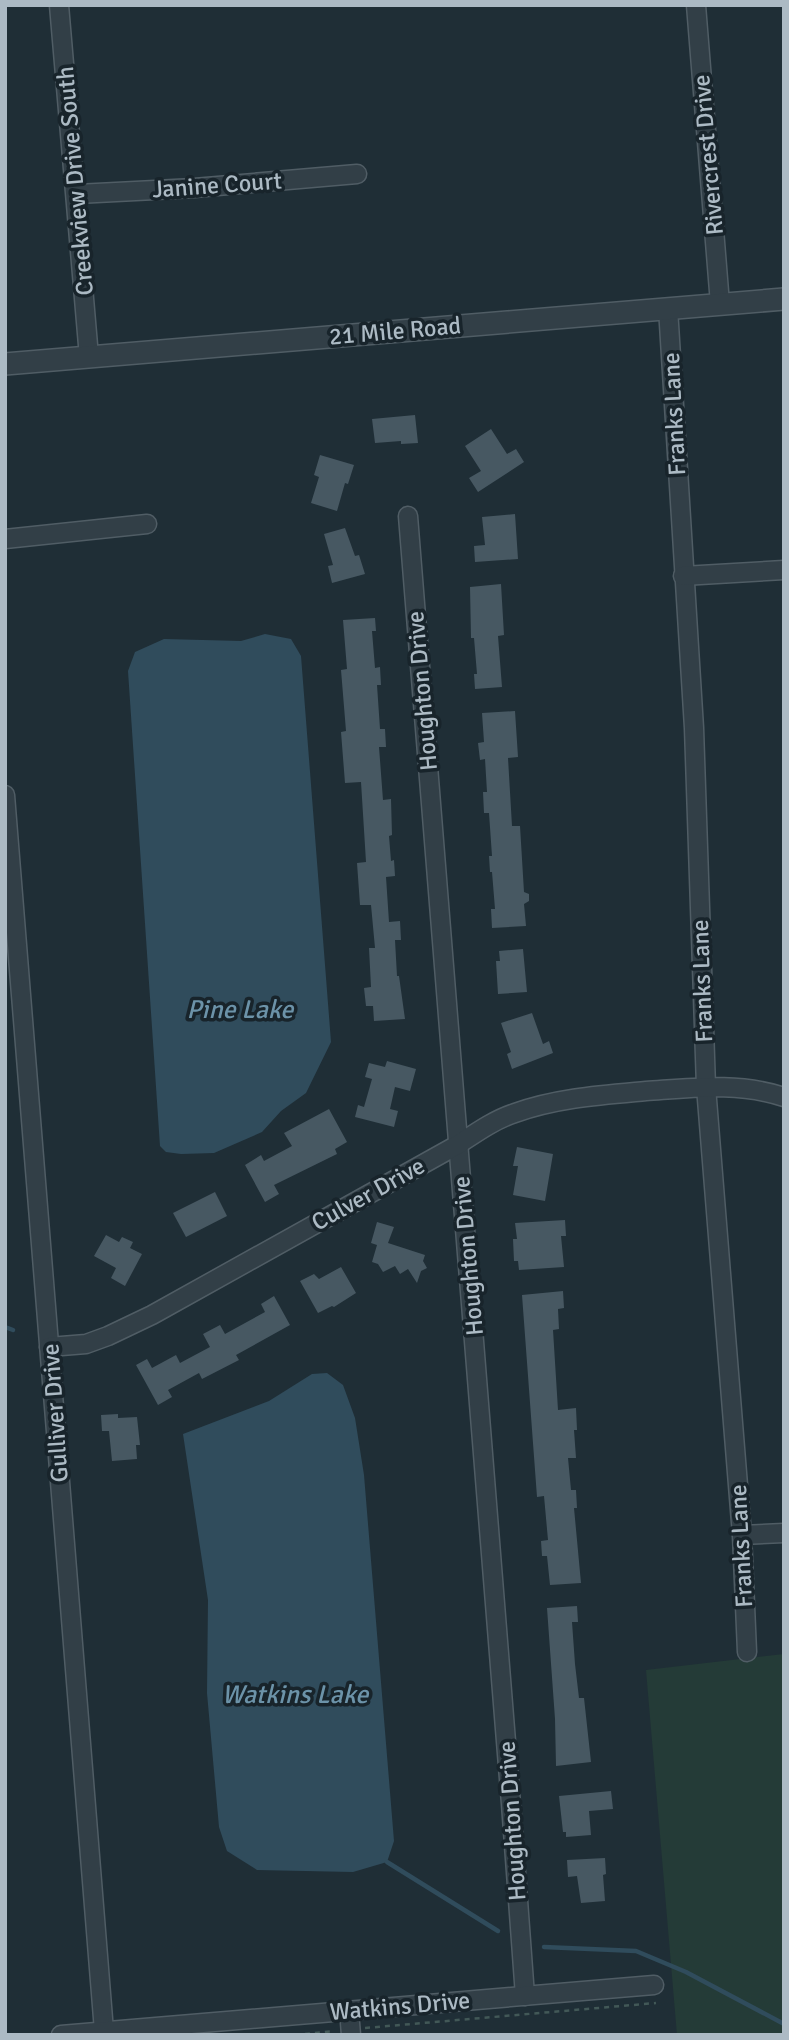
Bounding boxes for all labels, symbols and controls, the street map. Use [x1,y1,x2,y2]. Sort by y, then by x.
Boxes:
street label: Creekview Drive South [50,65,100,297]
street label: Rivercrest Drive [686,73,730,237]
street label: Janine Court [151,166,283,204]
street label: 21 Mile Road [328,310,462,352]
street label: Franks Lane [656,352,692,476]
street label: Houghton Drive [400,610,444,772]
street label: Franks Lane [685,919,719,1043]
water label: Pine Lake [187,994,295,1026]
street label: Culver Drive [306,1151,430,1237]
street label: Houghton Drive [446,1175,490,1337]
street label: Gulliver Drive [35,1343,75,1483]
street label: Franks Lane [723,1484,759,1608]
water label: Watkins Lake [222,1679,370,1711]
street label: Houghton Drive [491,1740,533,1902]
street label: Watkins Drive [329,1985,471,2027]

